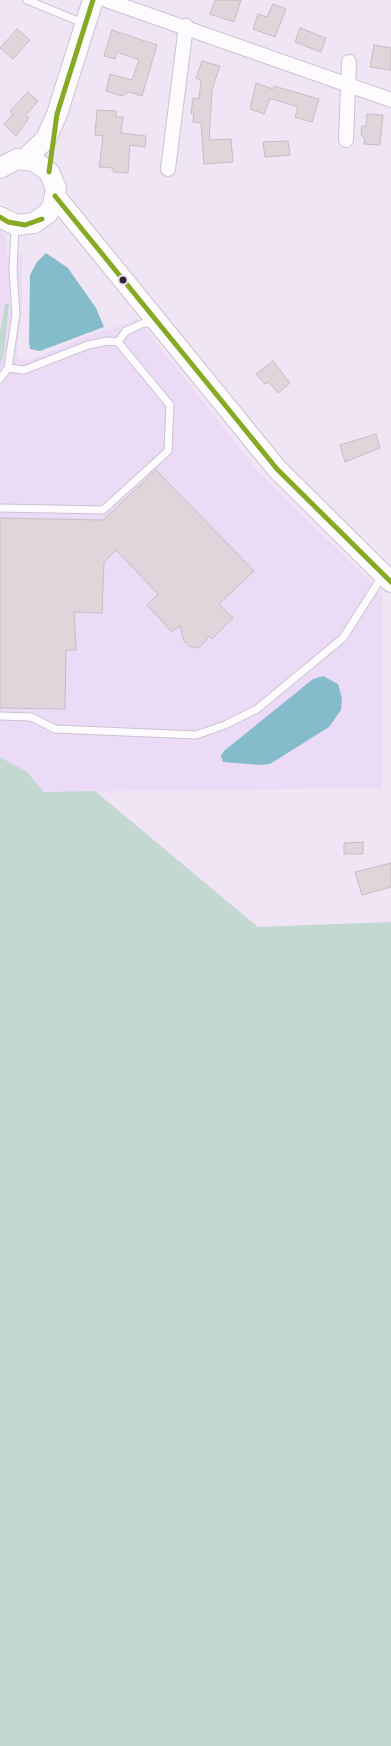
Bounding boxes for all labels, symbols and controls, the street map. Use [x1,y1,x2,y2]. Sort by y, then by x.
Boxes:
unlabelled marker [118,275,128,285]

